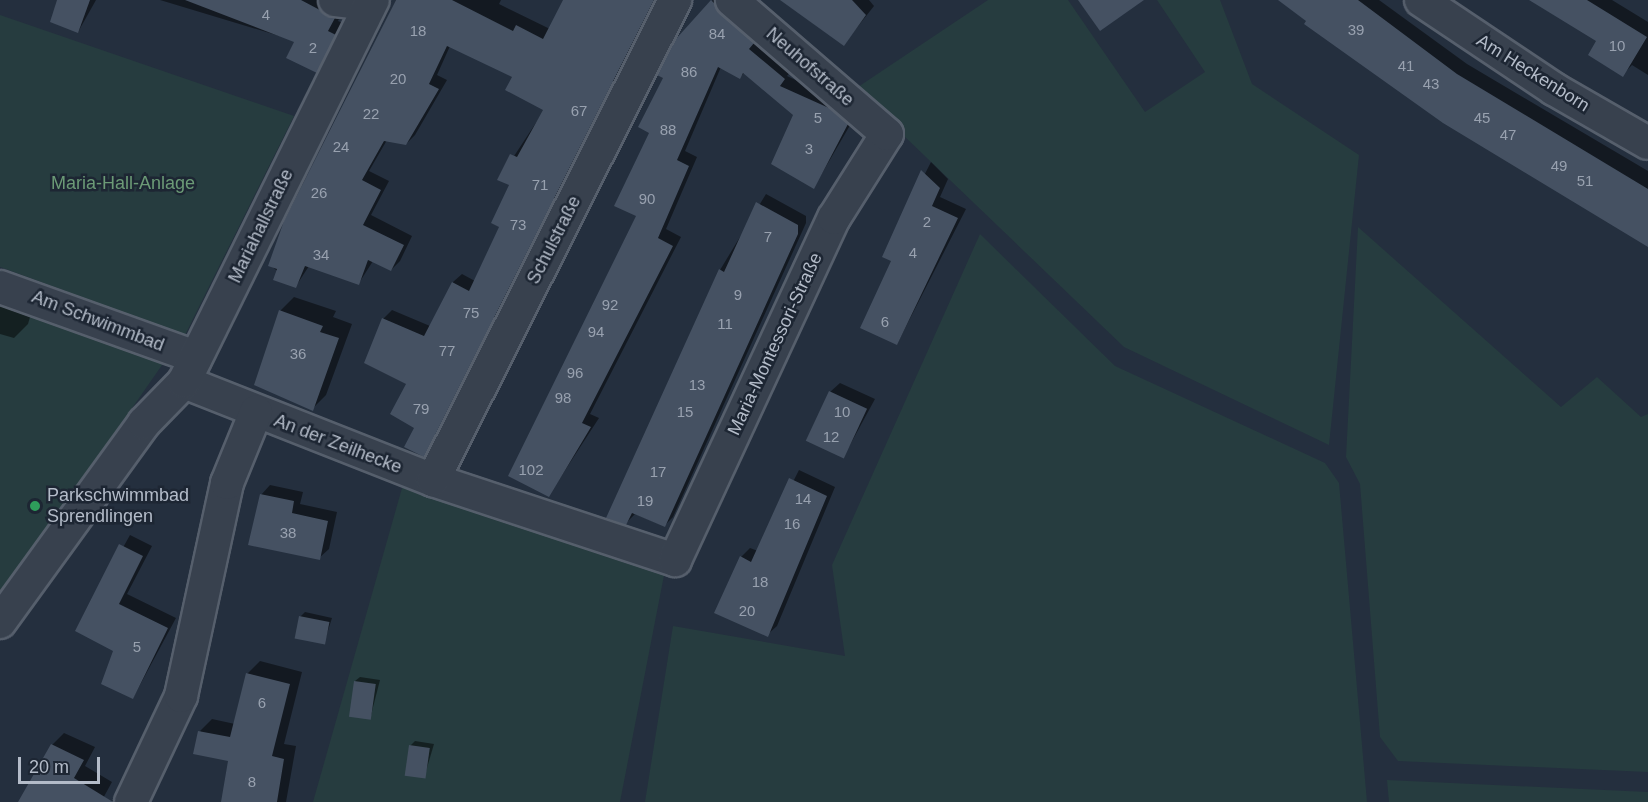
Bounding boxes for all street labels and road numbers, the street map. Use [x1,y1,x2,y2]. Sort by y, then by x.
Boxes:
street label: Neuhofstraße [762,23,858,111]
street label: Am Heckenborn [1473,30,1593,116]
street label: Mariahallstraße [224,166,298,286]
street label: Schulstraße [523,192,585,288]
street label: Maria-Montessori-Straße [723,249,827,439]
street label: Am Schwimmbad [29,286,167,356]
street label: An der Zeilhecke [271,410,405,478]

